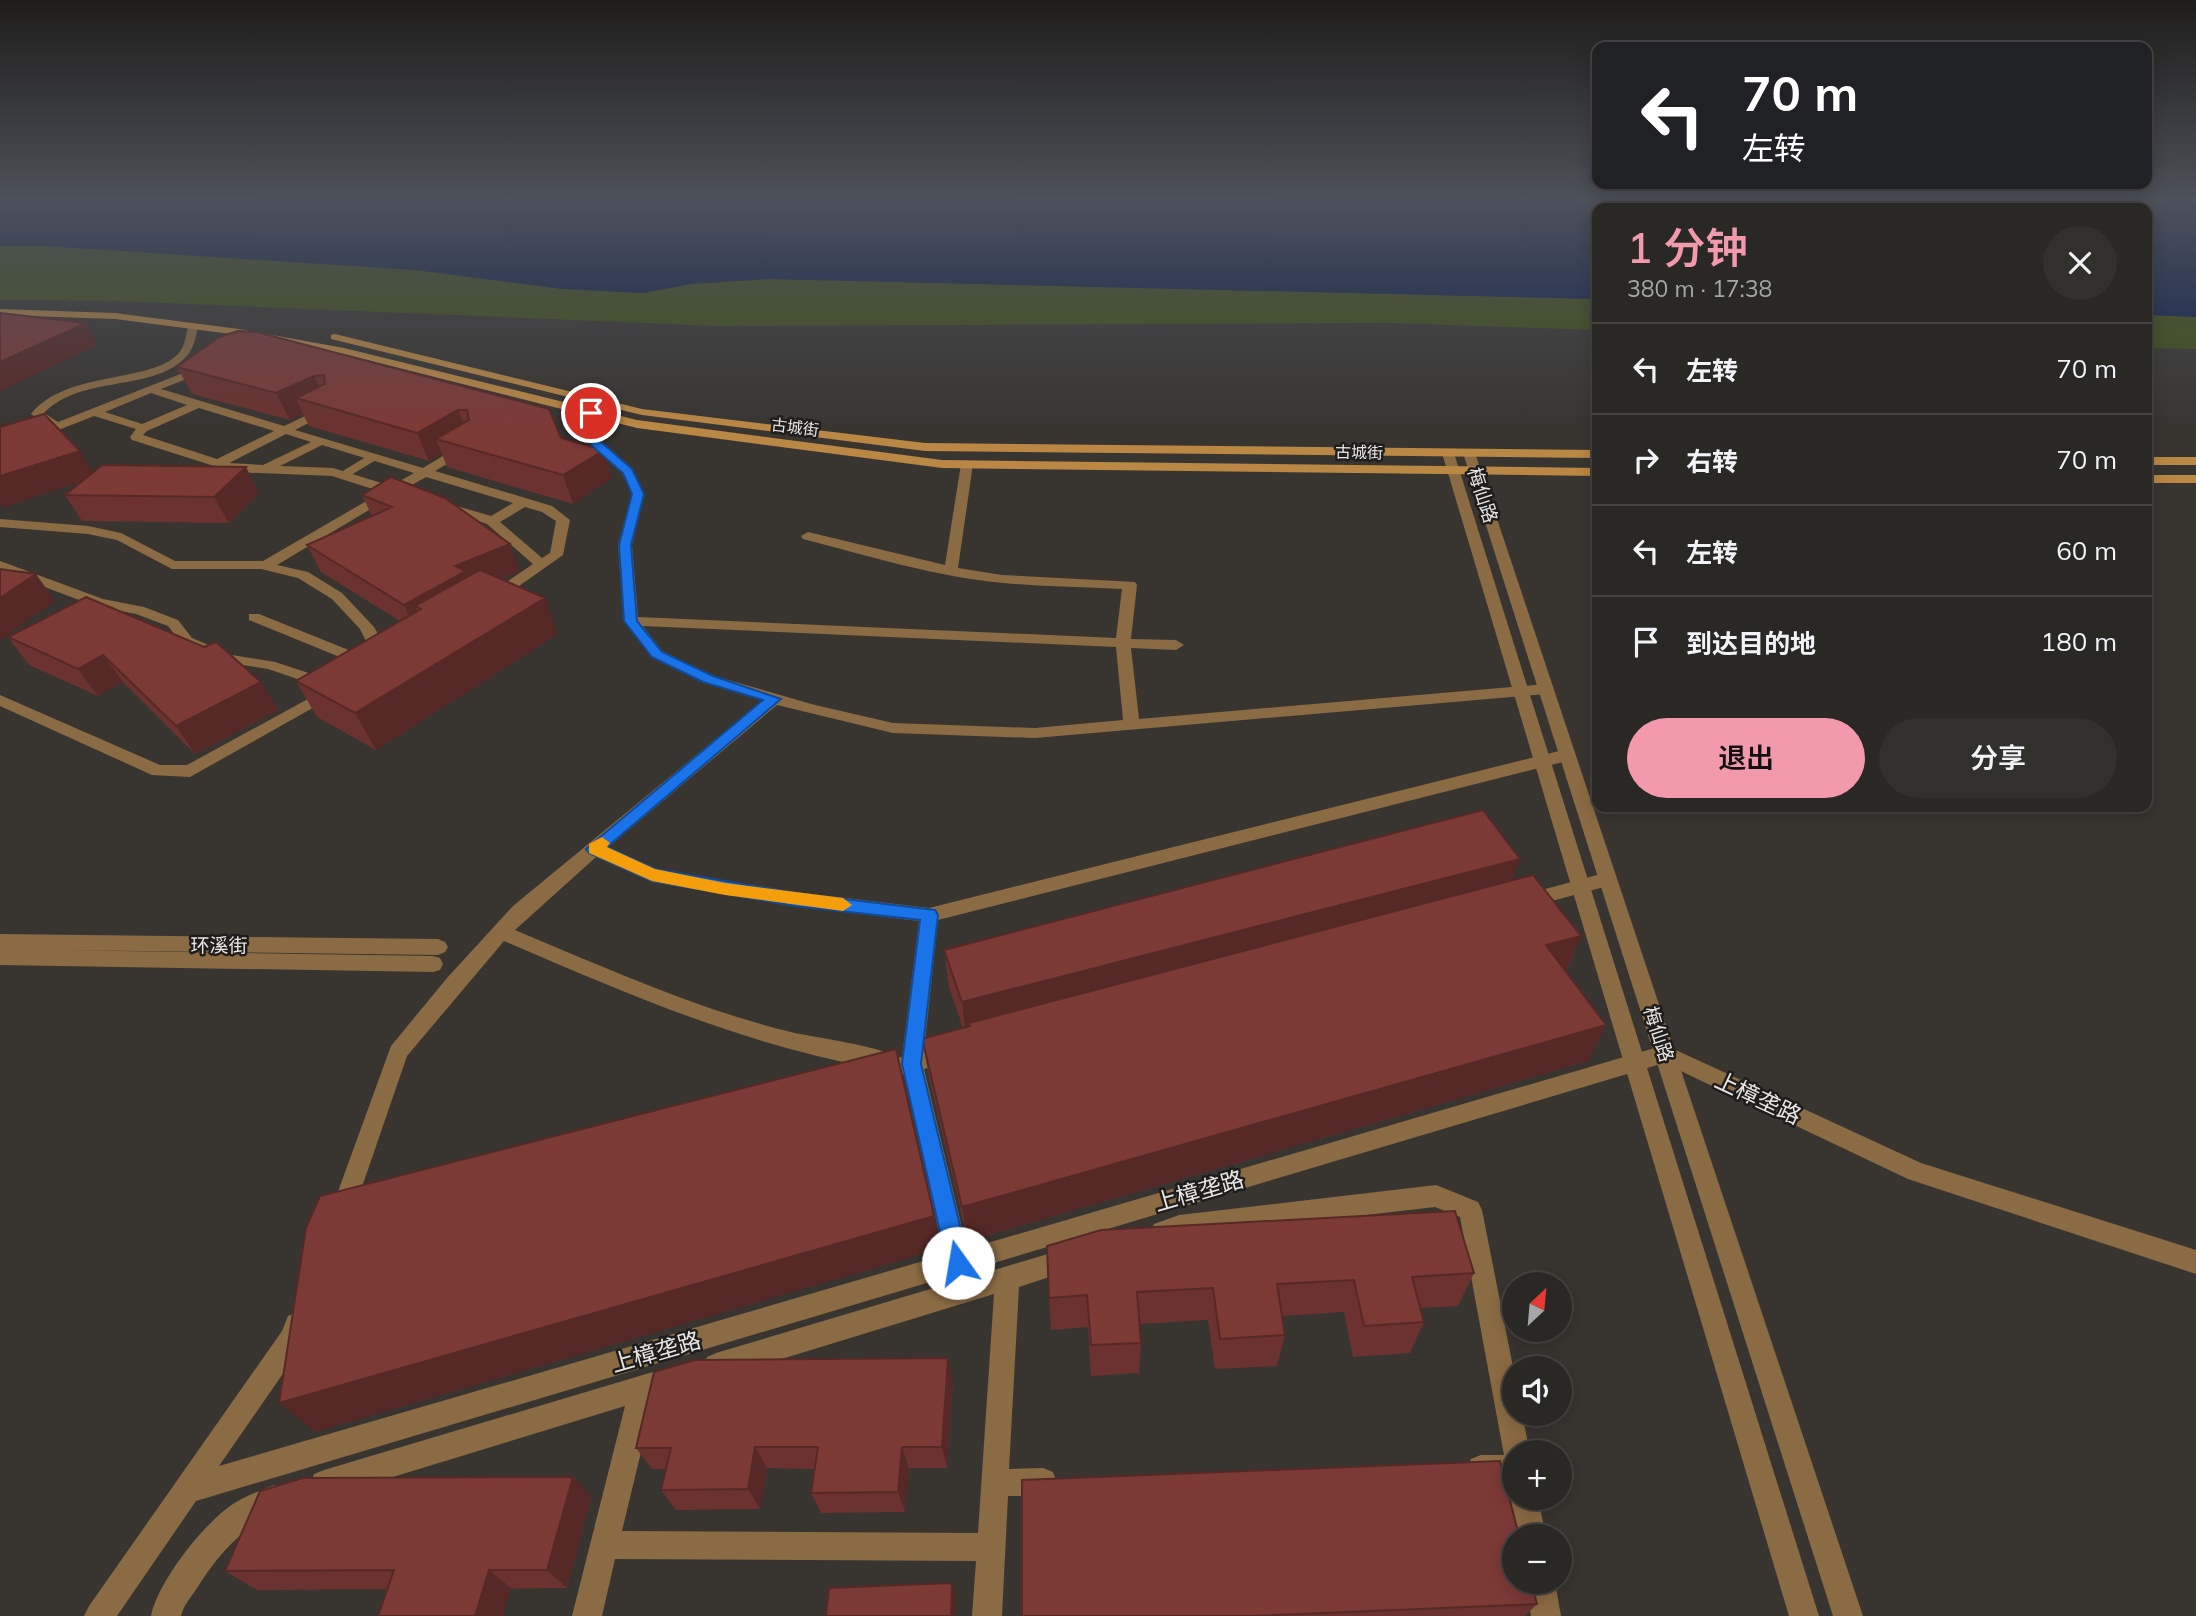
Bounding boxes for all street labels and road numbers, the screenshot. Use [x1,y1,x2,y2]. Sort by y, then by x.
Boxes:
street label: 古城街 [770,414,820,440]
street label: 古城街 [1335,442,1383,462]
street label: 梅仙路 [1463,464,1503,526]
street label: 环溪街 [190,933,248,957]
street label: 梅仙路 [1639,1003,1679,1065]
street label: 上樟垄路 [1710,1065,1806,1130]
street label: 上樟垄路 [1151,1164,1247,1217]
street label: 上樟垄路 [608,1325,704,1378]

